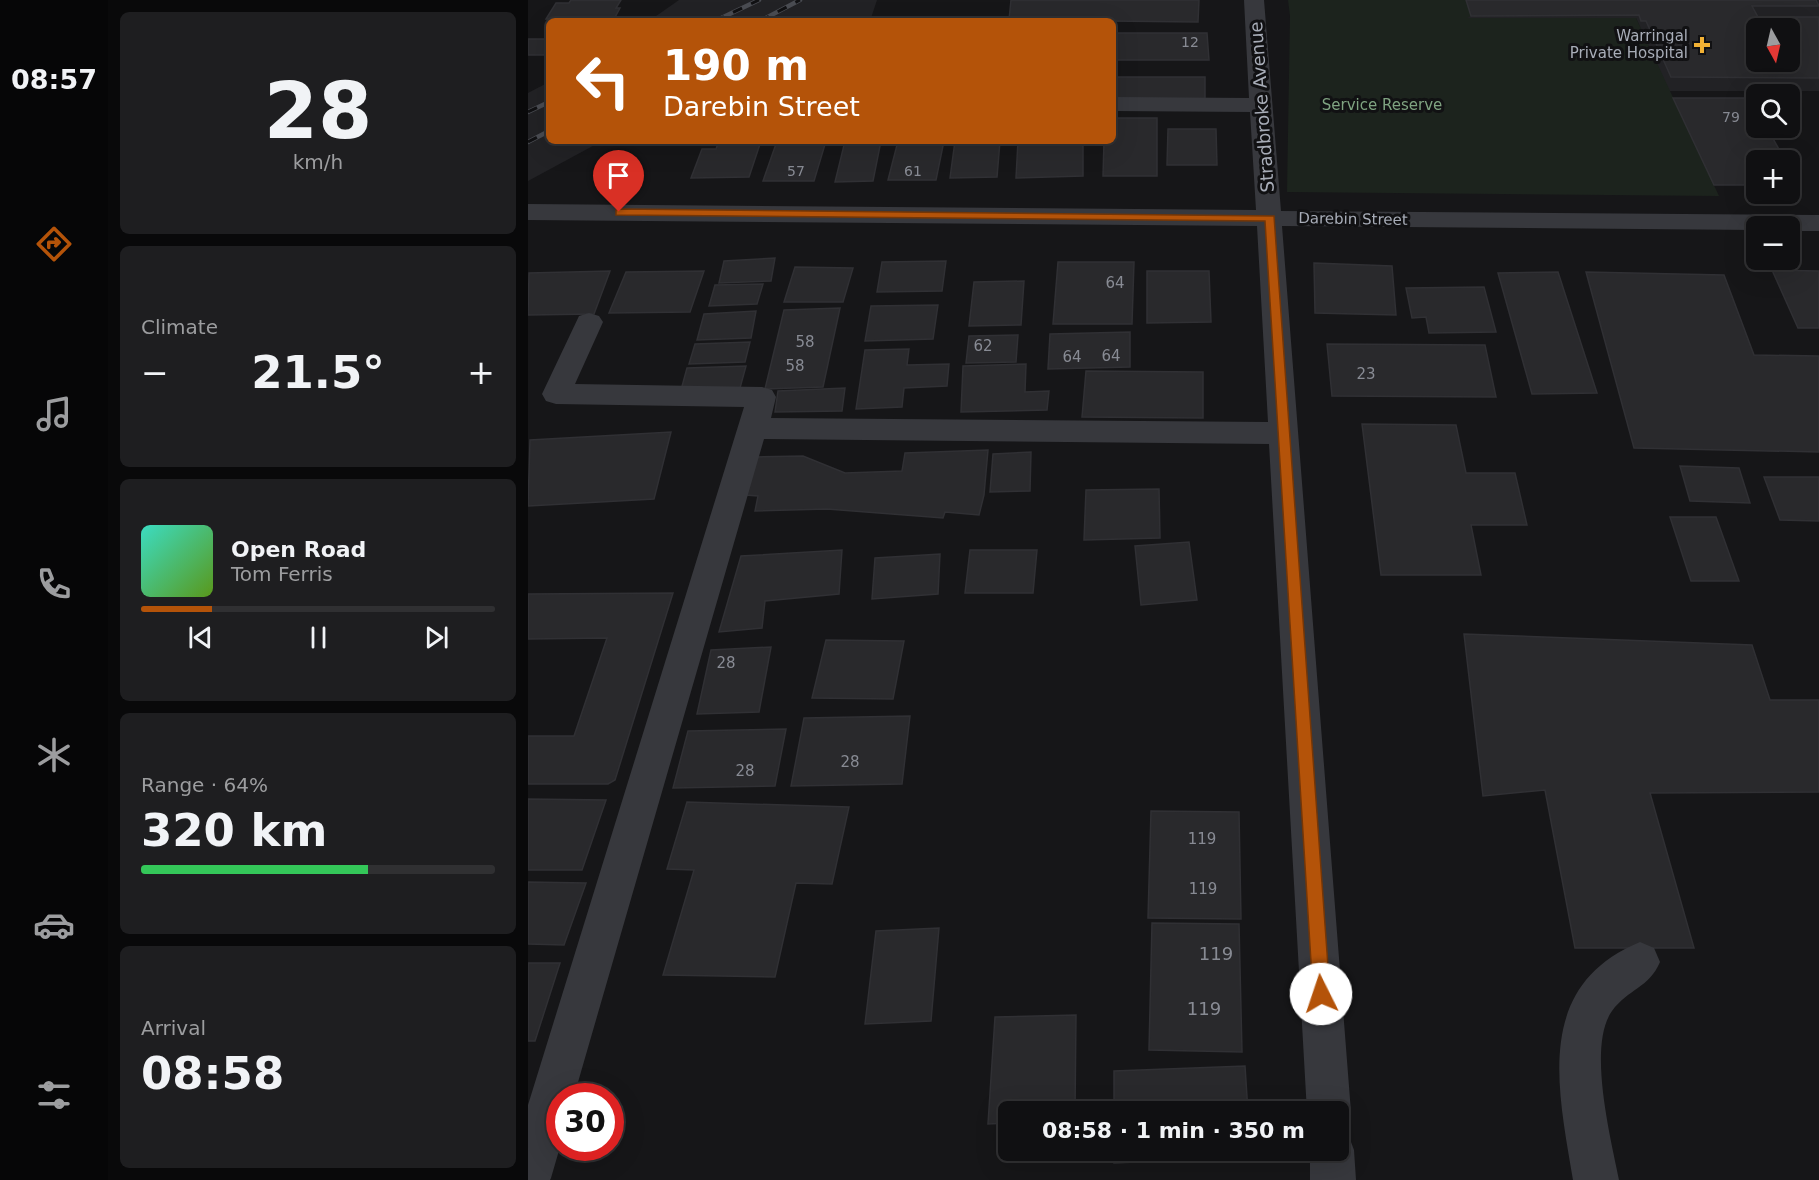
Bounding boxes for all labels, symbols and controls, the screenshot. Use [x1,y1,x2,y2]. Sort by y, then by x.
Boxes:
north arrow [1746,18,1800,72]
map controls [1746,18,1800,270]
street label: Stradbroke Avenue [1245,21,1278,193]
place label: Warringal Private Hospital [1570,27,1688,62]
house number: 12 [1181,34,1199,50]
marker: Warringal Private Hospital [1693,36,1711,54]
text: 190 m [663,41,809,90]
icon: left [564,42,642,120]
text: 08:57 [11,64,97,95]
text: 28 [264,66,372,156]
button: search [1746,84,1800,138]
text: Darebin Street [663,91,860,122]
park label: Service Reserve [1322,96,1442,114]
house number: 79 [1722,109,1740,125]
text: km/h [293,150,343,174]
pin [593,150,644,212]
button: + [1746,150,1800,204]
icon: arrive [602,159,635,192]
house number: 57 [787,163,805,179]
house number: 61 [904,163,922,179]
street label: Darebin Street [1298,209,1408,229]
button: − [1746,216,1800,270]
icon: directions [33,223,75,265]
house number: 64 [1105,274,1125,292]
text: Climate [141,315,218,339]
house number: 58 [795,333,815,351]
house number: 62 [973,337,993,355]
text: 21.5° [251,346,385,399]
house number: 64 [1101,347,1121,365]
house number: 64 [1062,348,1082,366]
text: − [141,353,169,392]
text: + [467,353,495,392]
house number: 58 [785,357,805,375]
house number: 23 [1356,365,1376,383]
icon: music [33,393,75,435]
text: Open Road [231,537,366,562]
text: Tom Ferris [231,562,333,586]
icon: phone [33,563,75,605]
icon: previous [184,621,217,654]
icon: pause [302,621,335,654]
icon: next [420,621,453,654]
house number: 28 [716,654,736,672]
icon: climate [33,734,75,776]
house number: 28 [840,753,860,771]
house number: 28 [735,762,755,780]
text: Range · 64% [141,773,268,797]
text: 320 km [141,804,327,857]
house number: 119 [1188,830,1216,848]
house number: 119 [1189,880,1217,898]
icon: car [33,904,75,946]
house number: 119 [1199,943,1233,964]
position arrow [1289,962,1353,1026]
house number: 119 [1187,998,1221,1019]
text: Arrival [141,1016,206,1040]
text: 08:58 [141,1047,284,1100]
icon: filters [33,1074,75,1116]
speed limit sign: 30 [546,1083,624,1161]
text: 08:58 · 1 min · 350 m [1042,1118,1305,1143]

